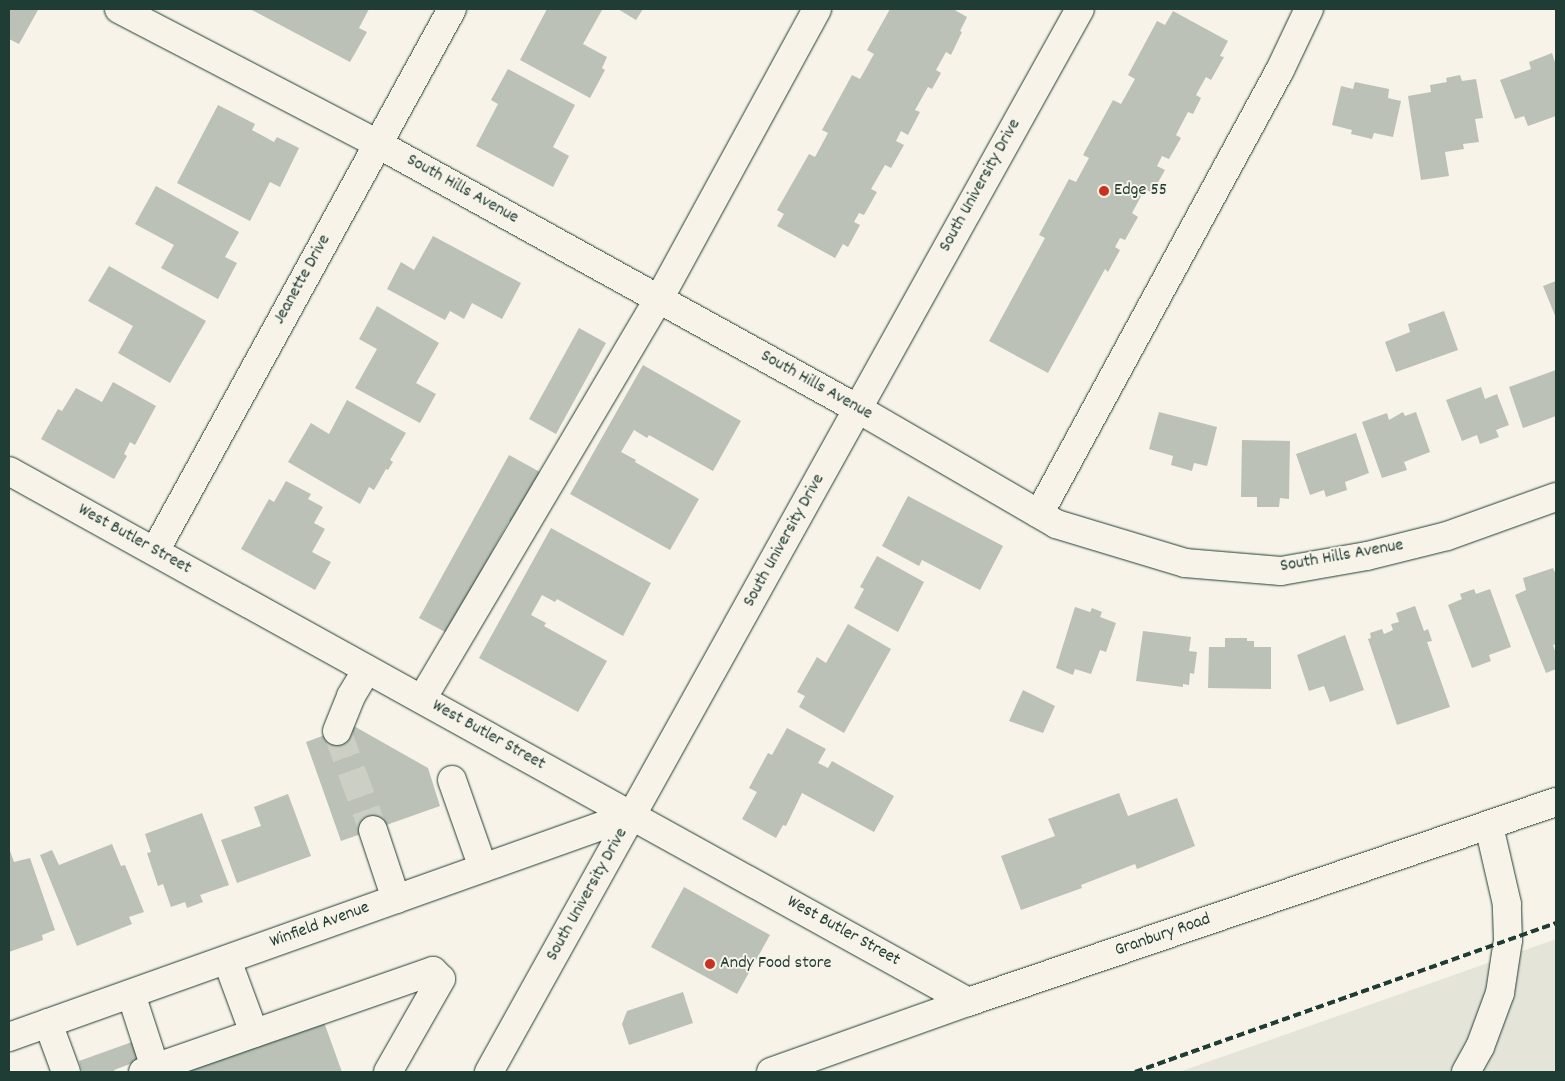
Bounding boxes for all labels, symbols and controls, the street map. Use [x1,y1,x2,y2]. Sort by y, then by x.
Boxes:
street label: South University Drive [936,116,1026,256]
street label: South Hills Avenue [402,150,522,230]
place label: Edge 55 [1114,180,1167,202]
marker: Edge 55 [1098,185,1110,197]
street label: Jeanette Drive [270,231,336,329]
street label: South Hills Avenue [756,346,876,426]
street label: South University Drive [740,471,830,611]
street label: West Butler Street [74,500,194,580]
street label: South Hills Avenue [1279,536,1405,578]
street label: West Butler Street [428,696,548,776]
street label: South University Drive [543,825,633,965]
street label: West Butler Street [783,892,903,972]
street label: Winfield Avenue [267,898,373,954]
street label: Granbury Road [1112,910,1214,962]
place label: Andy Food store [720,953,831,975]
marker: Andy Food store [704,958,716,970]

